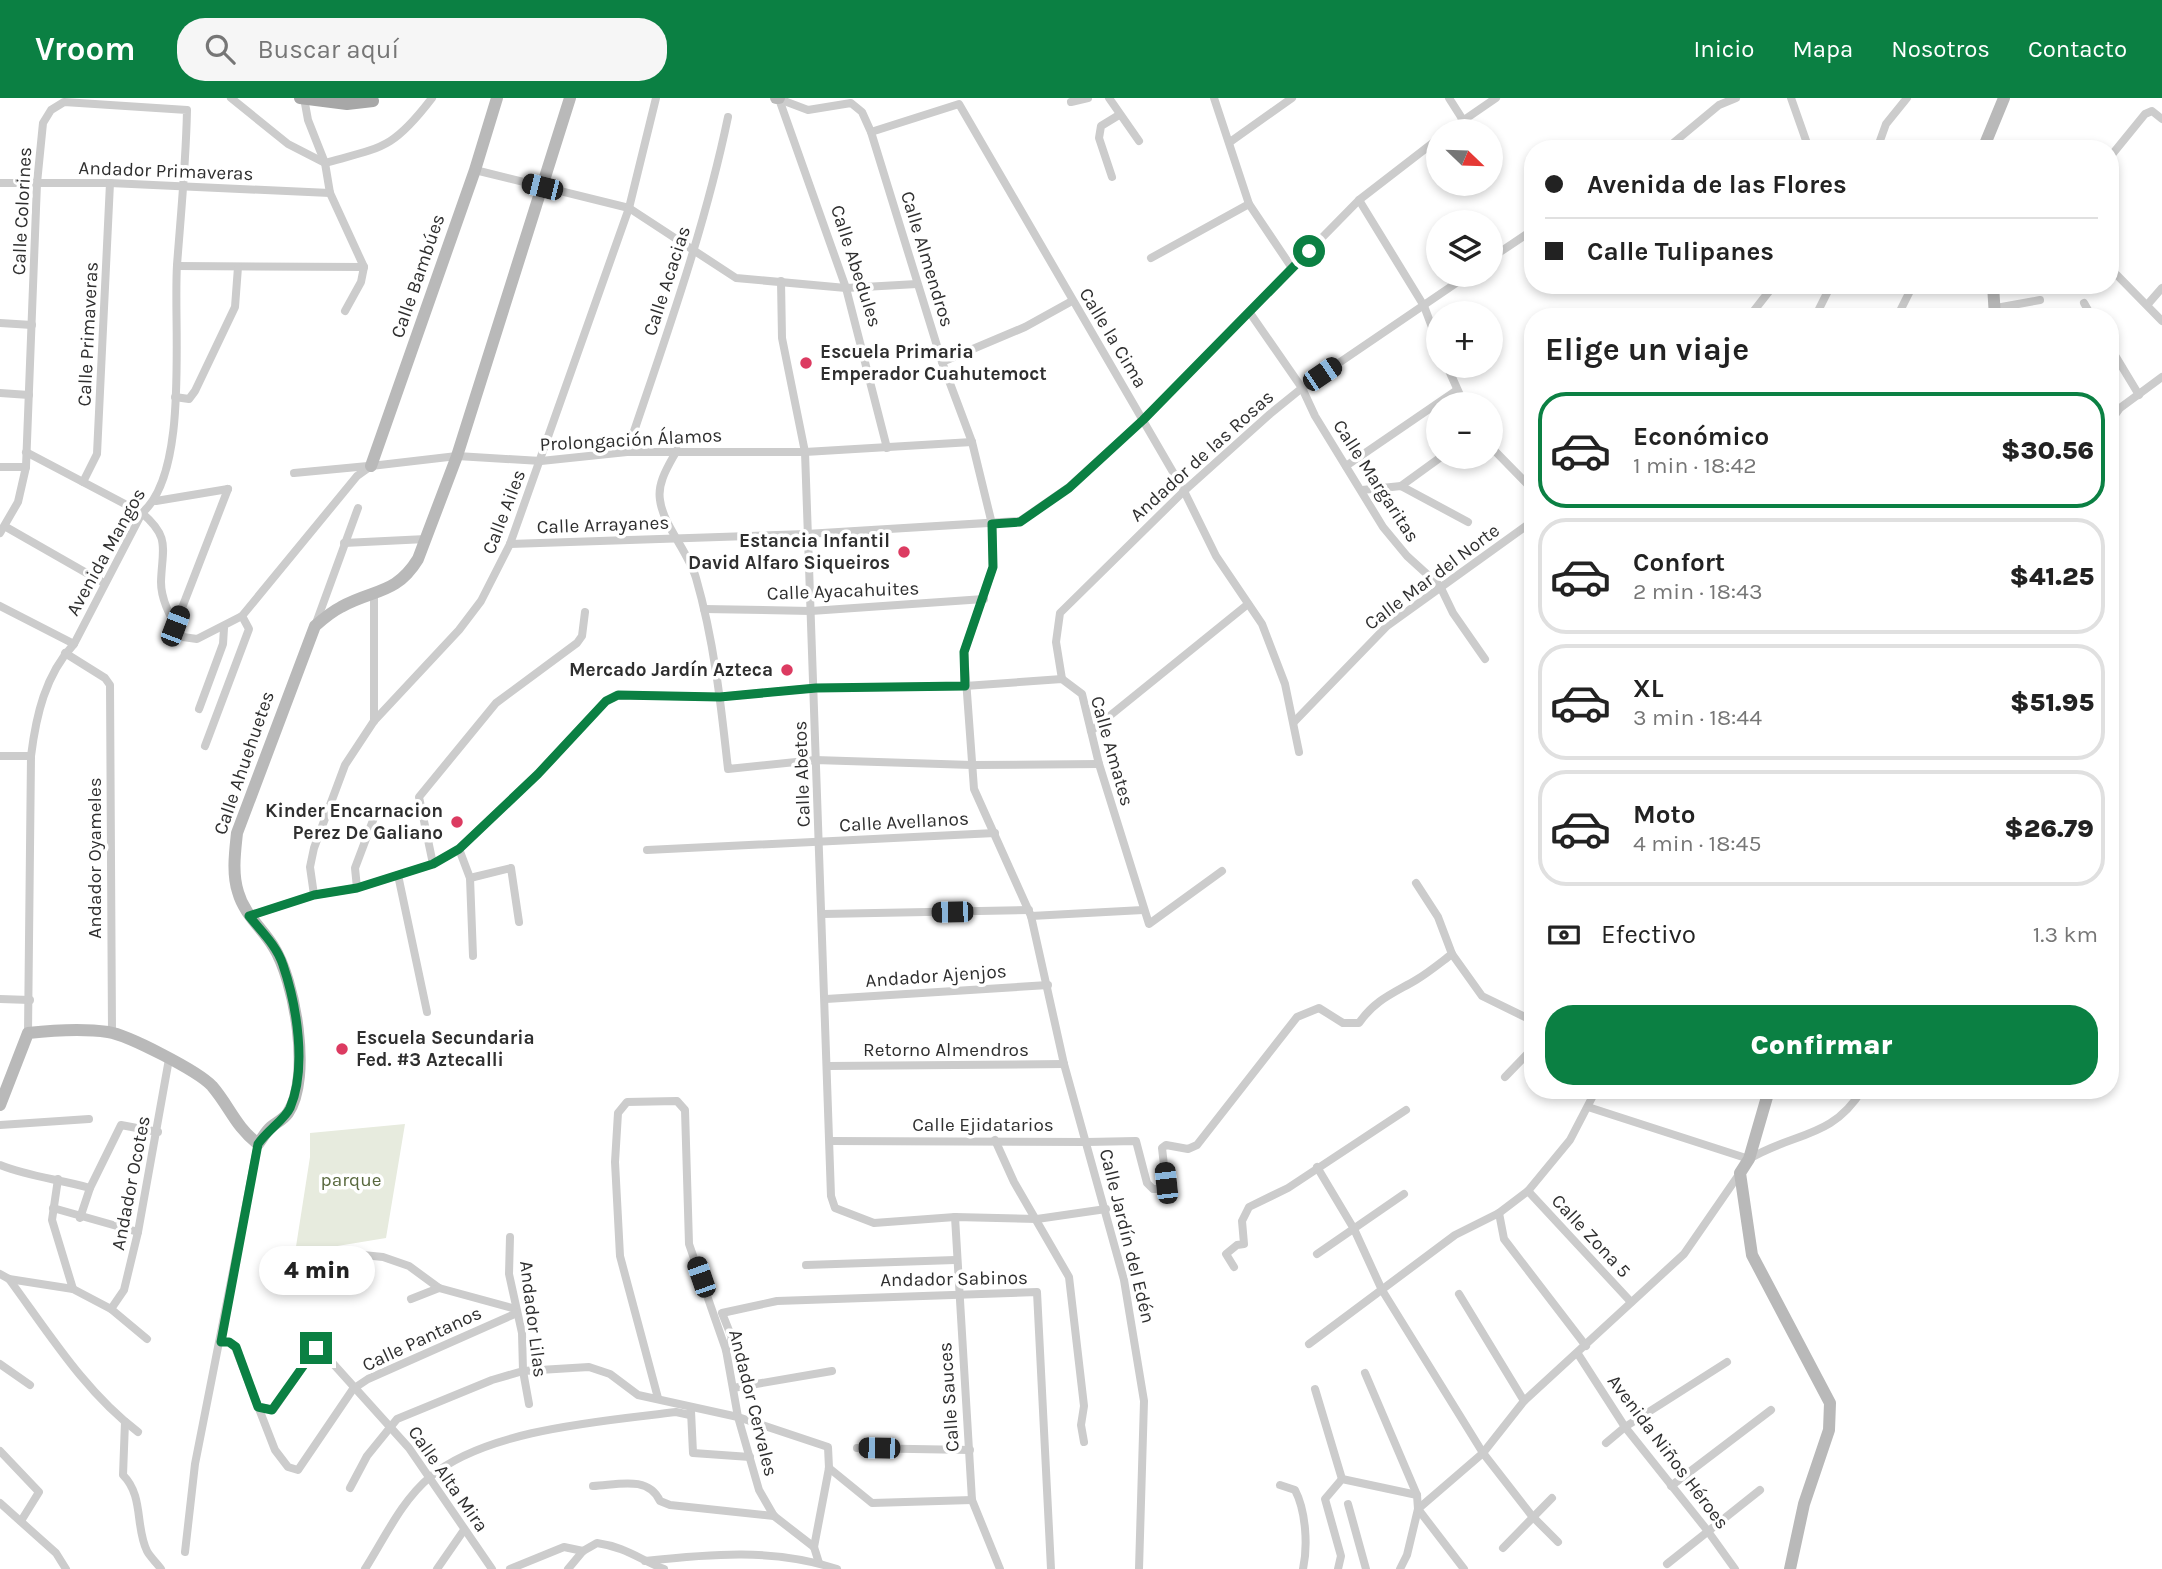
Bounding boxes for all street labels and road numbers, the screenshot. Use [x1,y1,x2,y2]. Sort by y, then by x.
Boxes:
street label: Calle Colorines [8,146,36,276]
street label: Andador Primaveras [78,157,254,185]
street label: Calle Almendros [896,188,958,330]
street label: Calle Abedules [826,202,886,330]
street label: Calle Bambúes [387,211,449,341]
street label: Calle Acacias [639,223,695,339]
street label: Calle Primaveras [73,261,103,407]
street label: Calle la Cima [1075,284,1151,392]
street label: Andador de las Rosas [1126,386,1278,526]
street label: Calle Margaritas [1328,416,1424,546]
street label: Prolongación Álamos [539,423,723,456]
street label: Calle Ailes [478,467,530,557]
street label: Avenida Mangos [62,484,150,620]
street label: Calle Arrayanes [536,512,670,538]
street label: Calle Mar del Norte [1360,519,1504,635]
street label: Calle Ayacahuites [766,577,920,605]
street label: Calle Ahuehuetes [209,688,279,838]
street label: Calle Amates [1086,694,1138,808]
street label: Calle Abetos [789,720,815,828]
street label: Andador Oyameles [84,777,106,939]
street label: Calle Avellanos [839,808,969,836]
street label: Andador Ajenjos [865,960,1007,992]
street label: Retorno Almendros [863,1039,1029,1061]
street label: Andador Ocotes [107,1114,155,1252]
street label: Calle Ejidatarios [912,1114,1054,1136]
street label: Calle Jardín del Edén [1095,1147,1159,1325]
street label: Calle Zona 5 [1547,1190,1635,1282]
street label: Andador Lilas [515,1259,551,1379]
street label: Andador Sabinos [880,1267,1028,1291]
street label: Calle Pantanos [359,1302,485,1376]
street label: Andador Cervales [724,1327,782,1479]
street label: Calle Sauces [934,1341,964,1453]
street label: Avenida Niños Héroes [1603,1370,1733,1534]
street label: Calle Alta Mira [403,1422,493,1536]

